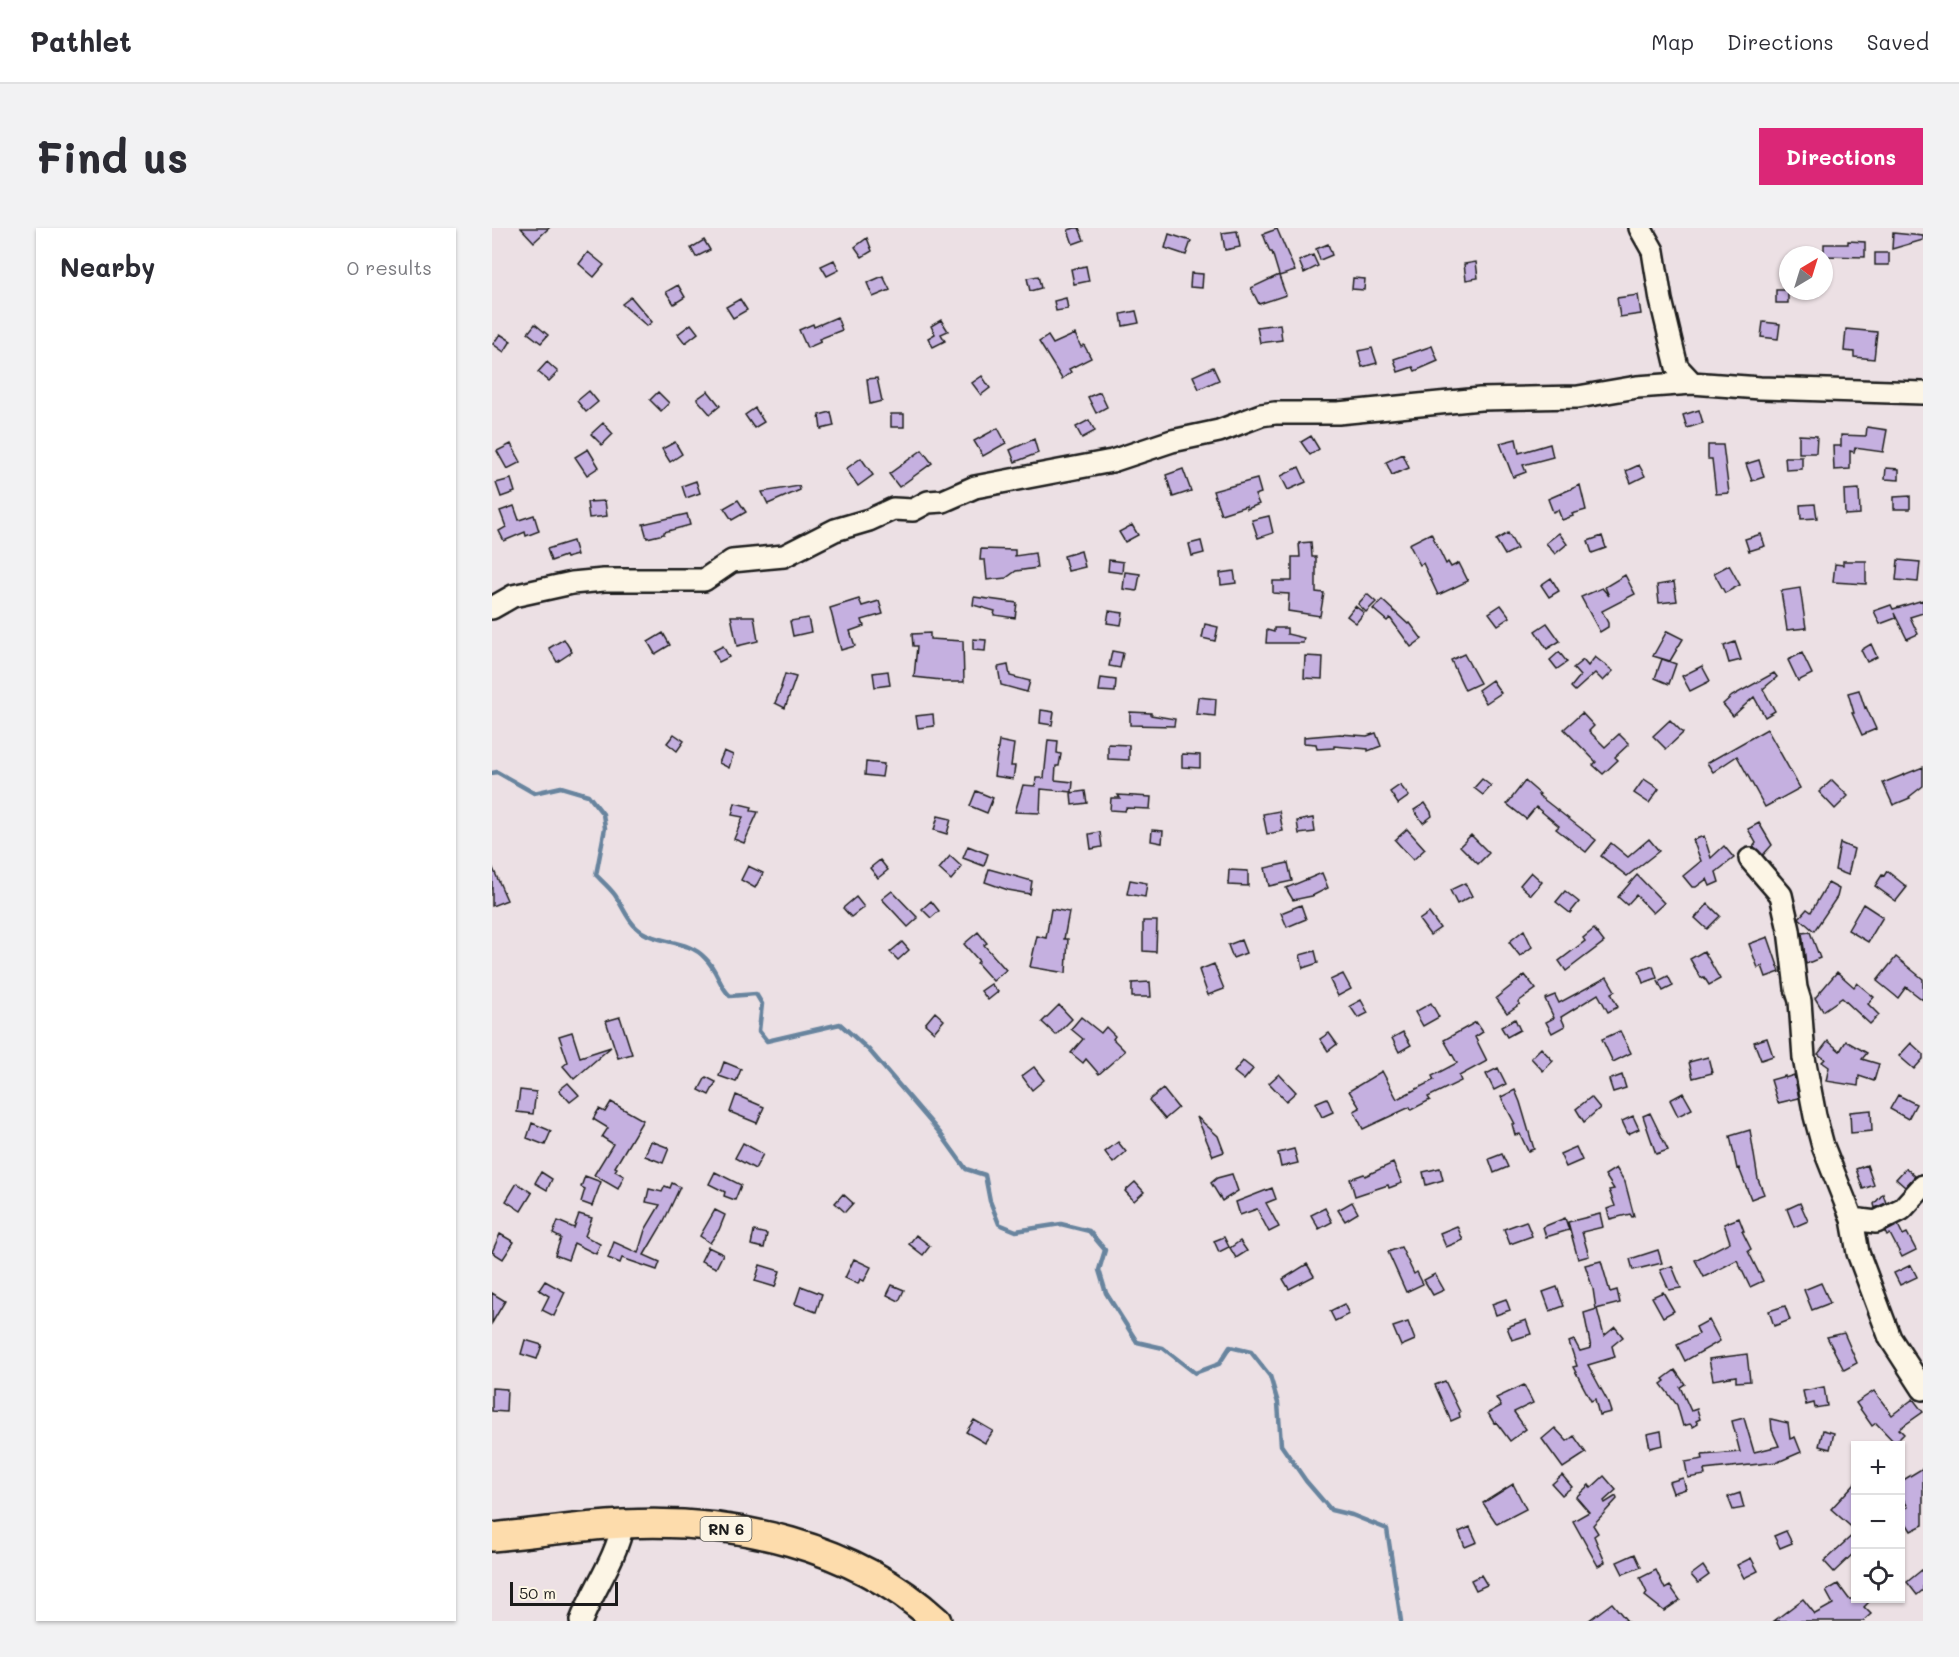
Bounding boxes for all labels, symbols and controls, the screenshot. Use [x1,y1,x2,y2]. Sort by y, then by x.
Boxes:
text: Pathlet [30,23,132,59]
text: Map [1651,28,1694,55]
text: Directions [1727,28,1834,55]
text: Saved [1867,28,1929,55]
button: Directions [1759,128,1923,185]
text: Find us [36,129,188,184]
north arrow [1779,246,1833,300]
text: Nearby [60,250,155,284]
text: 0 results [347,254,432,280]
map controls [1851,1441,1905,1603]
button: + [1851,1441,1905,1495]
button: − [1851,1495,1905,1549]
road number: RN 6 [700,1517,752,1541]
button: locate [1851,1549,1905,1603]
scale bar [510,1579,618,1606]
text: 50 m [519,1582,556,1603]

